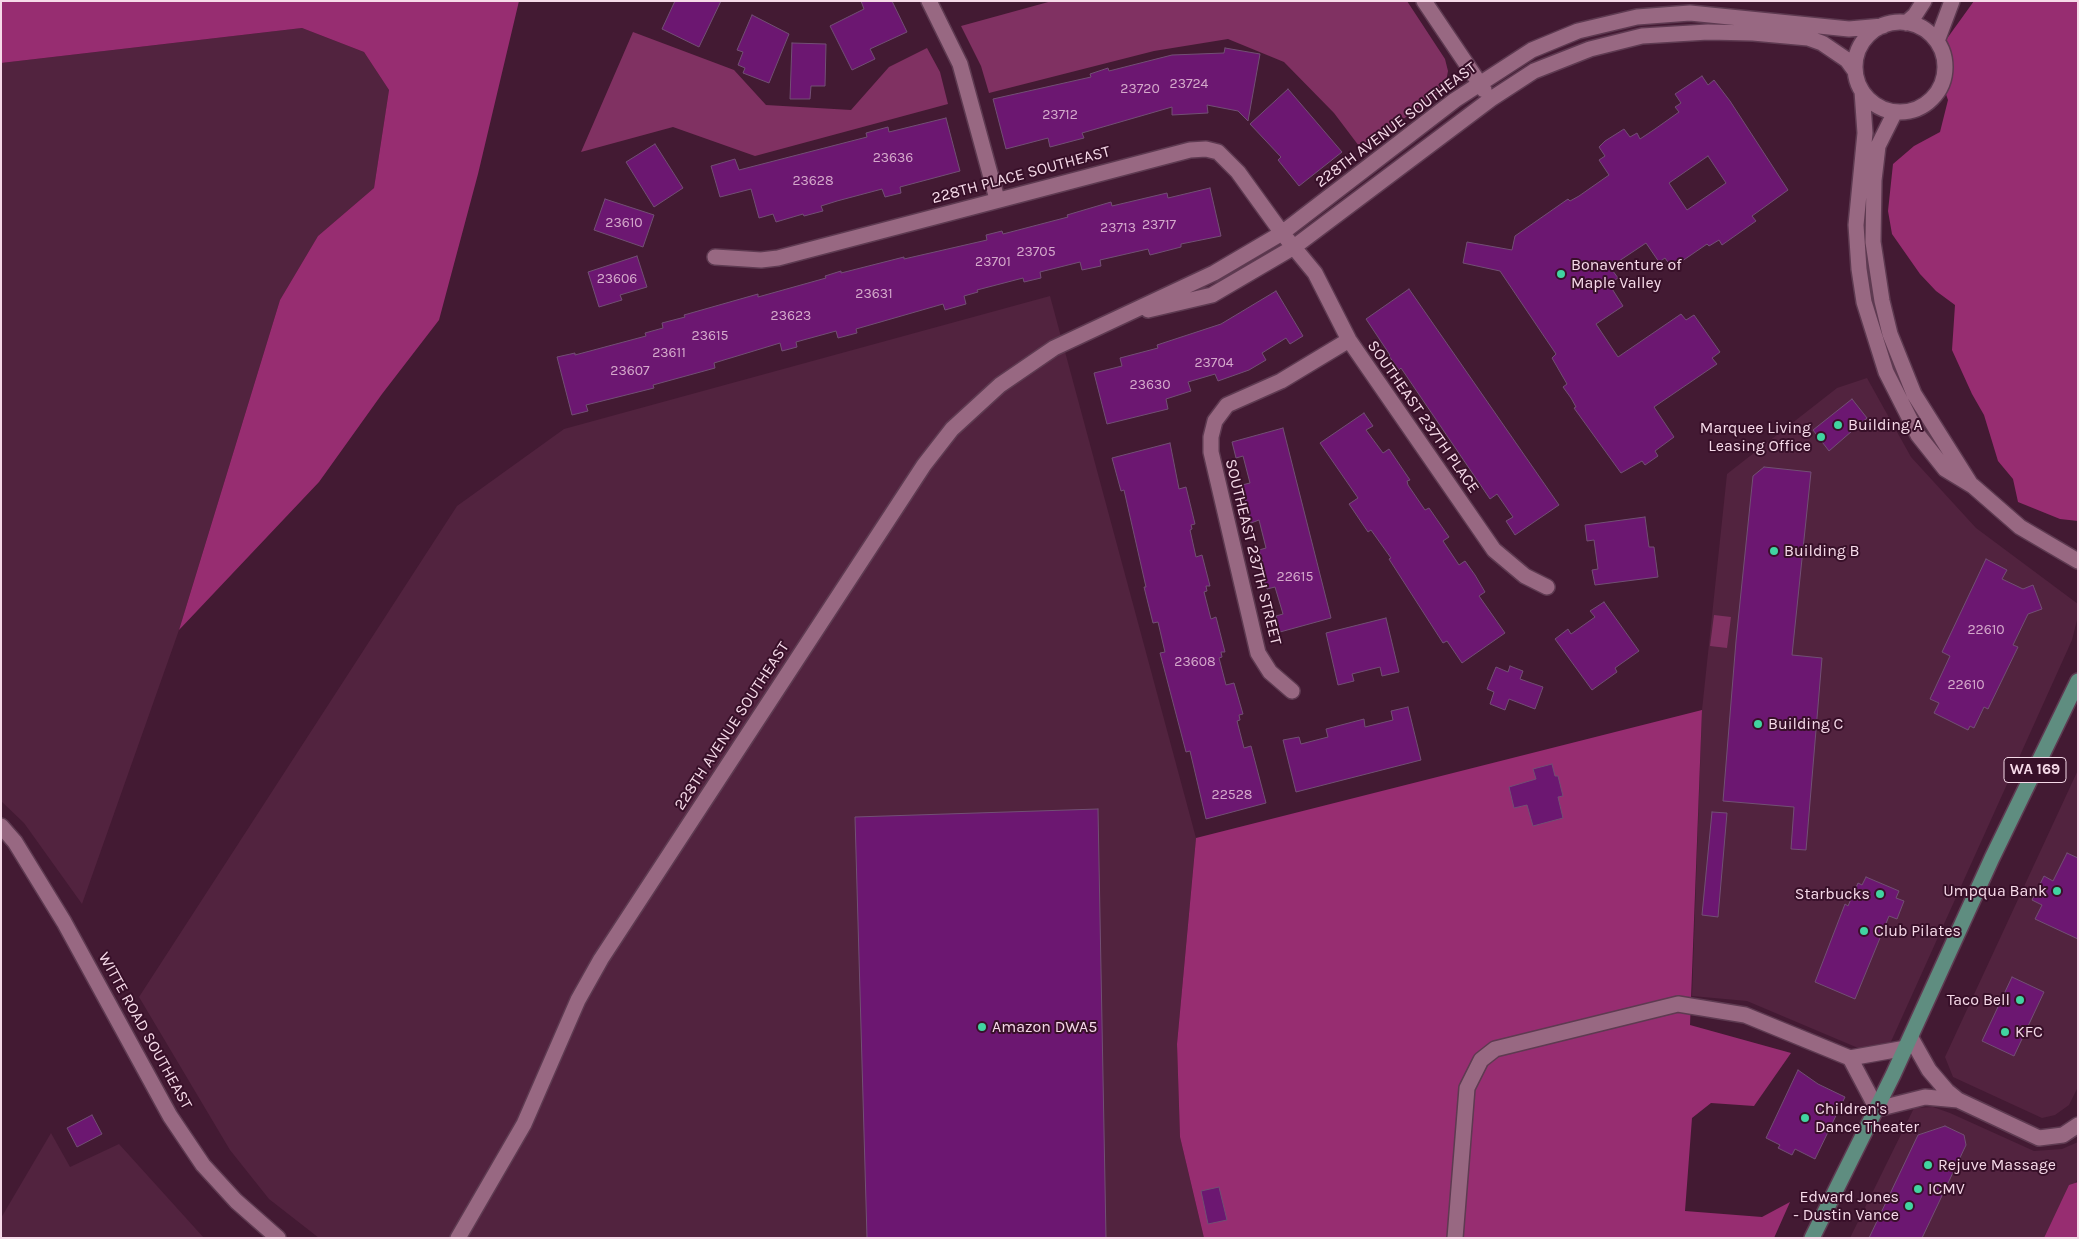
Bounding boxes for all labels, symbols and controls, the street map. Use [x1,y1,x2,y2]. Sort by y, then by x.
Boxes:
street label: 228TH AVENUE SOUTHEAST [1312,58,1480,192]
house number: 23724 [1170,76,1208,92]
house number: 23720 [1120,81,1160,97]
house number: 23712 [1042,107,1078,123]
street label: 228TH PLACE SOUTHEAST [930,142,1112,208]
house number: 23636 [873,150,913,166]
house number: 23628 [792,173,834,189]
house number: 23610 [605,215,643,231]
house number: 23717 [1142,217,1176,233]
house number: 23713 [1100,220,1136,236]
house number: 23705 [1016,244,1056,260]
house number: 23701 [975,254,1011,270]
place label: Bonaventure of Maple Valley [1571,255,1682,293]
marker: Bonaventure of Maple Valley [1555,268,1567,280]
house number: 23606 [597,271,637,287]
house number: 23631 [855,286,893,302]
house number: 23623 [771,308,811,324]
house number: 23615 [692,328,728,344]
street label: SOUTHEAST 237TH PLACE [1363,337,1483,497]
house number: 23611 [652,345,686,361]
house number: 23704 [1194,355,1234,371]
house number: 23607 [610,363,650,379]
house number: 23630 [1130,377,1170,393]
place label: Building A [1848,415,1923,435]
place label: Marquee Living Leasing Office [1700,418,1811,456]
marker: Building A [1832,419,1844,431]
marker: Marquee Living Leasing Office [1815,431,1827,443]
street label: SOUTHEAST 237TH STREET [1221,457,1285,647]
place label: Building B [1784,541,1860,561]
marker: Building B [1768,545,1780,557]
house number: 22615 [1277,569,1313,585]
house number: 22610 [1967,622,2005,638]
street label: 228TH AVENUE SOUTHEAST [670,638,794,814]
house number: 23608 [1174,654,1216,670]
house number: 22610 [1947,677,1985,693]
place label: Building C [1768,714,1843,734]
marker: Building C [1752,718,1764,730]
road number: WA 169 [2004,758,2066,782]
house number: 22528 [1212,787,1252,803]
place label: Umpqua Bank [1943,881,2047,901]
place label: Starbucks [1795,884,1870,904]
marker: Umpqua Bank [2051,885,2063,897]
marker: Starbucks [1874,888,1886,900]
place label: Club Pilates [1874,921,1961,941]
marker: Club Pilates [1858,925,1870,937]
street label: WITTE ROAD SOUTHEAST [94,949,196,1113]
place label: Taco Bell [1947,990,2010,1010]
marker: Taco Bell [2014,994,2026,1006]
place label: Amazon DWA5 [992,1017,1097,1037]
marker: Amazon DWA5 [976,1021,988,1033]
place label: KFC [2015,1022,2043,1042]
marker: KFC [1999,1026,2011,1038]
place label: Children's Dance Theater [1815,1099,1919,1137]
marker: Children's Dance Theater [1799,1112,1811,1124]
place label: Rejuve Massage [1938,1155,2056,1175]
marker: Rejuve Massage [1922,1159,1934,1171]
place label: ICMV [1928,1179,1965,1199]
marker: ICMV [1912,1183,1924,1195]
place label: Edward Jones - Dustin Vance [1793,1187,1899,1225]
marker: Edward Jones - Dustin Vance [1903,1200,1915,1212]

